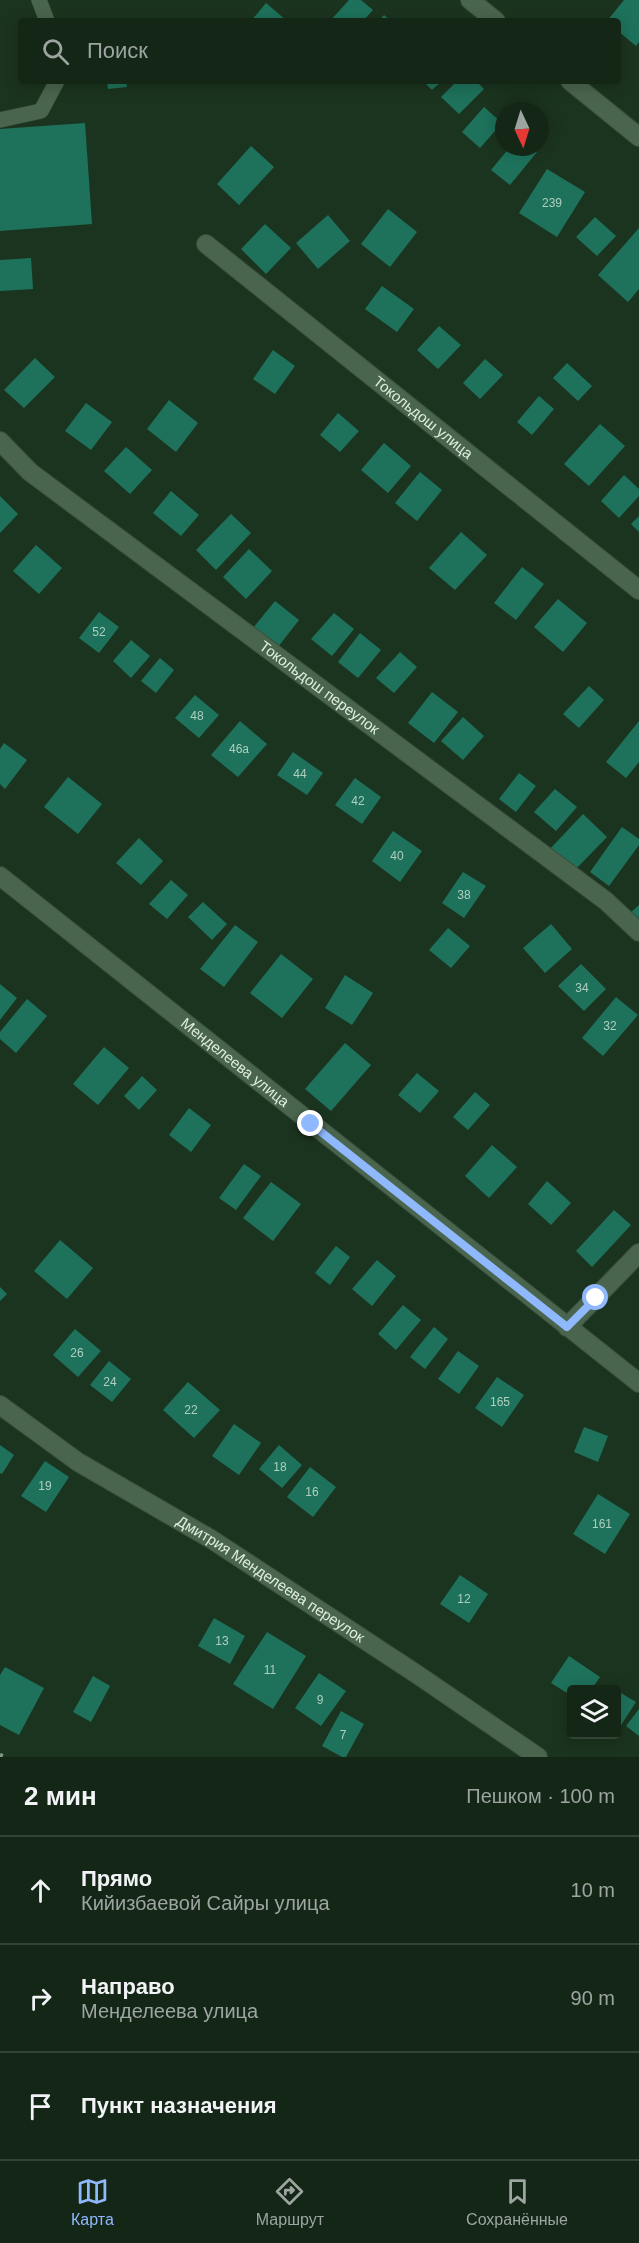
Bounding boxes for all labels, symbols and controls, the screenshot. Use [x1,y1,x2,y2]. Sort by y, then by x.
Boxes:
search box [18,18,621,84]
icon: search [39,35,72,68]
text: Поиск [87,38,148,63]
north arrow [495,102,549,156]
house number: 239 [542,196,562,210]
street label: Токольдош улица [370,372,477,462]
house number: 52 [92,625,106,639]
street label: Токольдош переулок [256,637,383,738]
house number: 48 [190,709,204,723]
house number: 46а [229,742,249,756]
house number: 44 [293,767,307,781]
house number: 42 [351,794,365,808]
house number: 40 [390,849,404,863]
house number: 38 [457,888,471,902]
house number: 34 [575,981,589,995]
street label: Менделеева улица [178,1014,293,1110]
house number: 32 [603,1019,617,1033]
route end [297,1110,323,1136]
route start [582,1284,608,1310]
house number: 26 [70,1346,84,1360]
house number: 24 [103,1375,117,1389]
house number: 165 [490,1395,510,1409]
house number: 22 [184,1403,198,1417]
house number: 18 [273,1460,287,1474]
house number: 19 [38,1479,52,1493]
house number: 16 [305,1485,319,1499]
street label: Дмитрия Менделеева переулок [174,1512,368,1646]
house number: 161 [592,1517,612,1531]
house number: 12 [457,1592,471,1606]
house number: 13 [215,1634,229,1648]
house number: 11 [264,1663,277,1677]
map controls [567,1685,621,1739]
button: layers [567,1685,621,1739]
house number: 9 [317,1693,324,1707]
house number: 7 [340,1728,347,1742]
text: 2 мин [24,1781,97,1811]
text: Пешком · 100 m [466,1785,615,1807]
text: Прямо [81,1866,152,1891]
icon: ahead [24,1874,57,1907]
text: 10 m [571,1879,615,1901]
text: Кийизбаевой Сайры улица [81,1892,330,1914]
text: Направо [81,1974,175,1999]
icon: right [24,1982,57,2015]
text: 90 m [571,1987,615,2009]
text: Менделеева улица [81,2000,258,2022]
icon: arrive [24,2090,57,2123]
text: Пункт назначения [81,2093,277,2118]
tab: Карта [71,2175,114,2229]
tab: Маршрут [256,2175,324,2229]
tab: Сохранённые [466,2175,568,2229]

